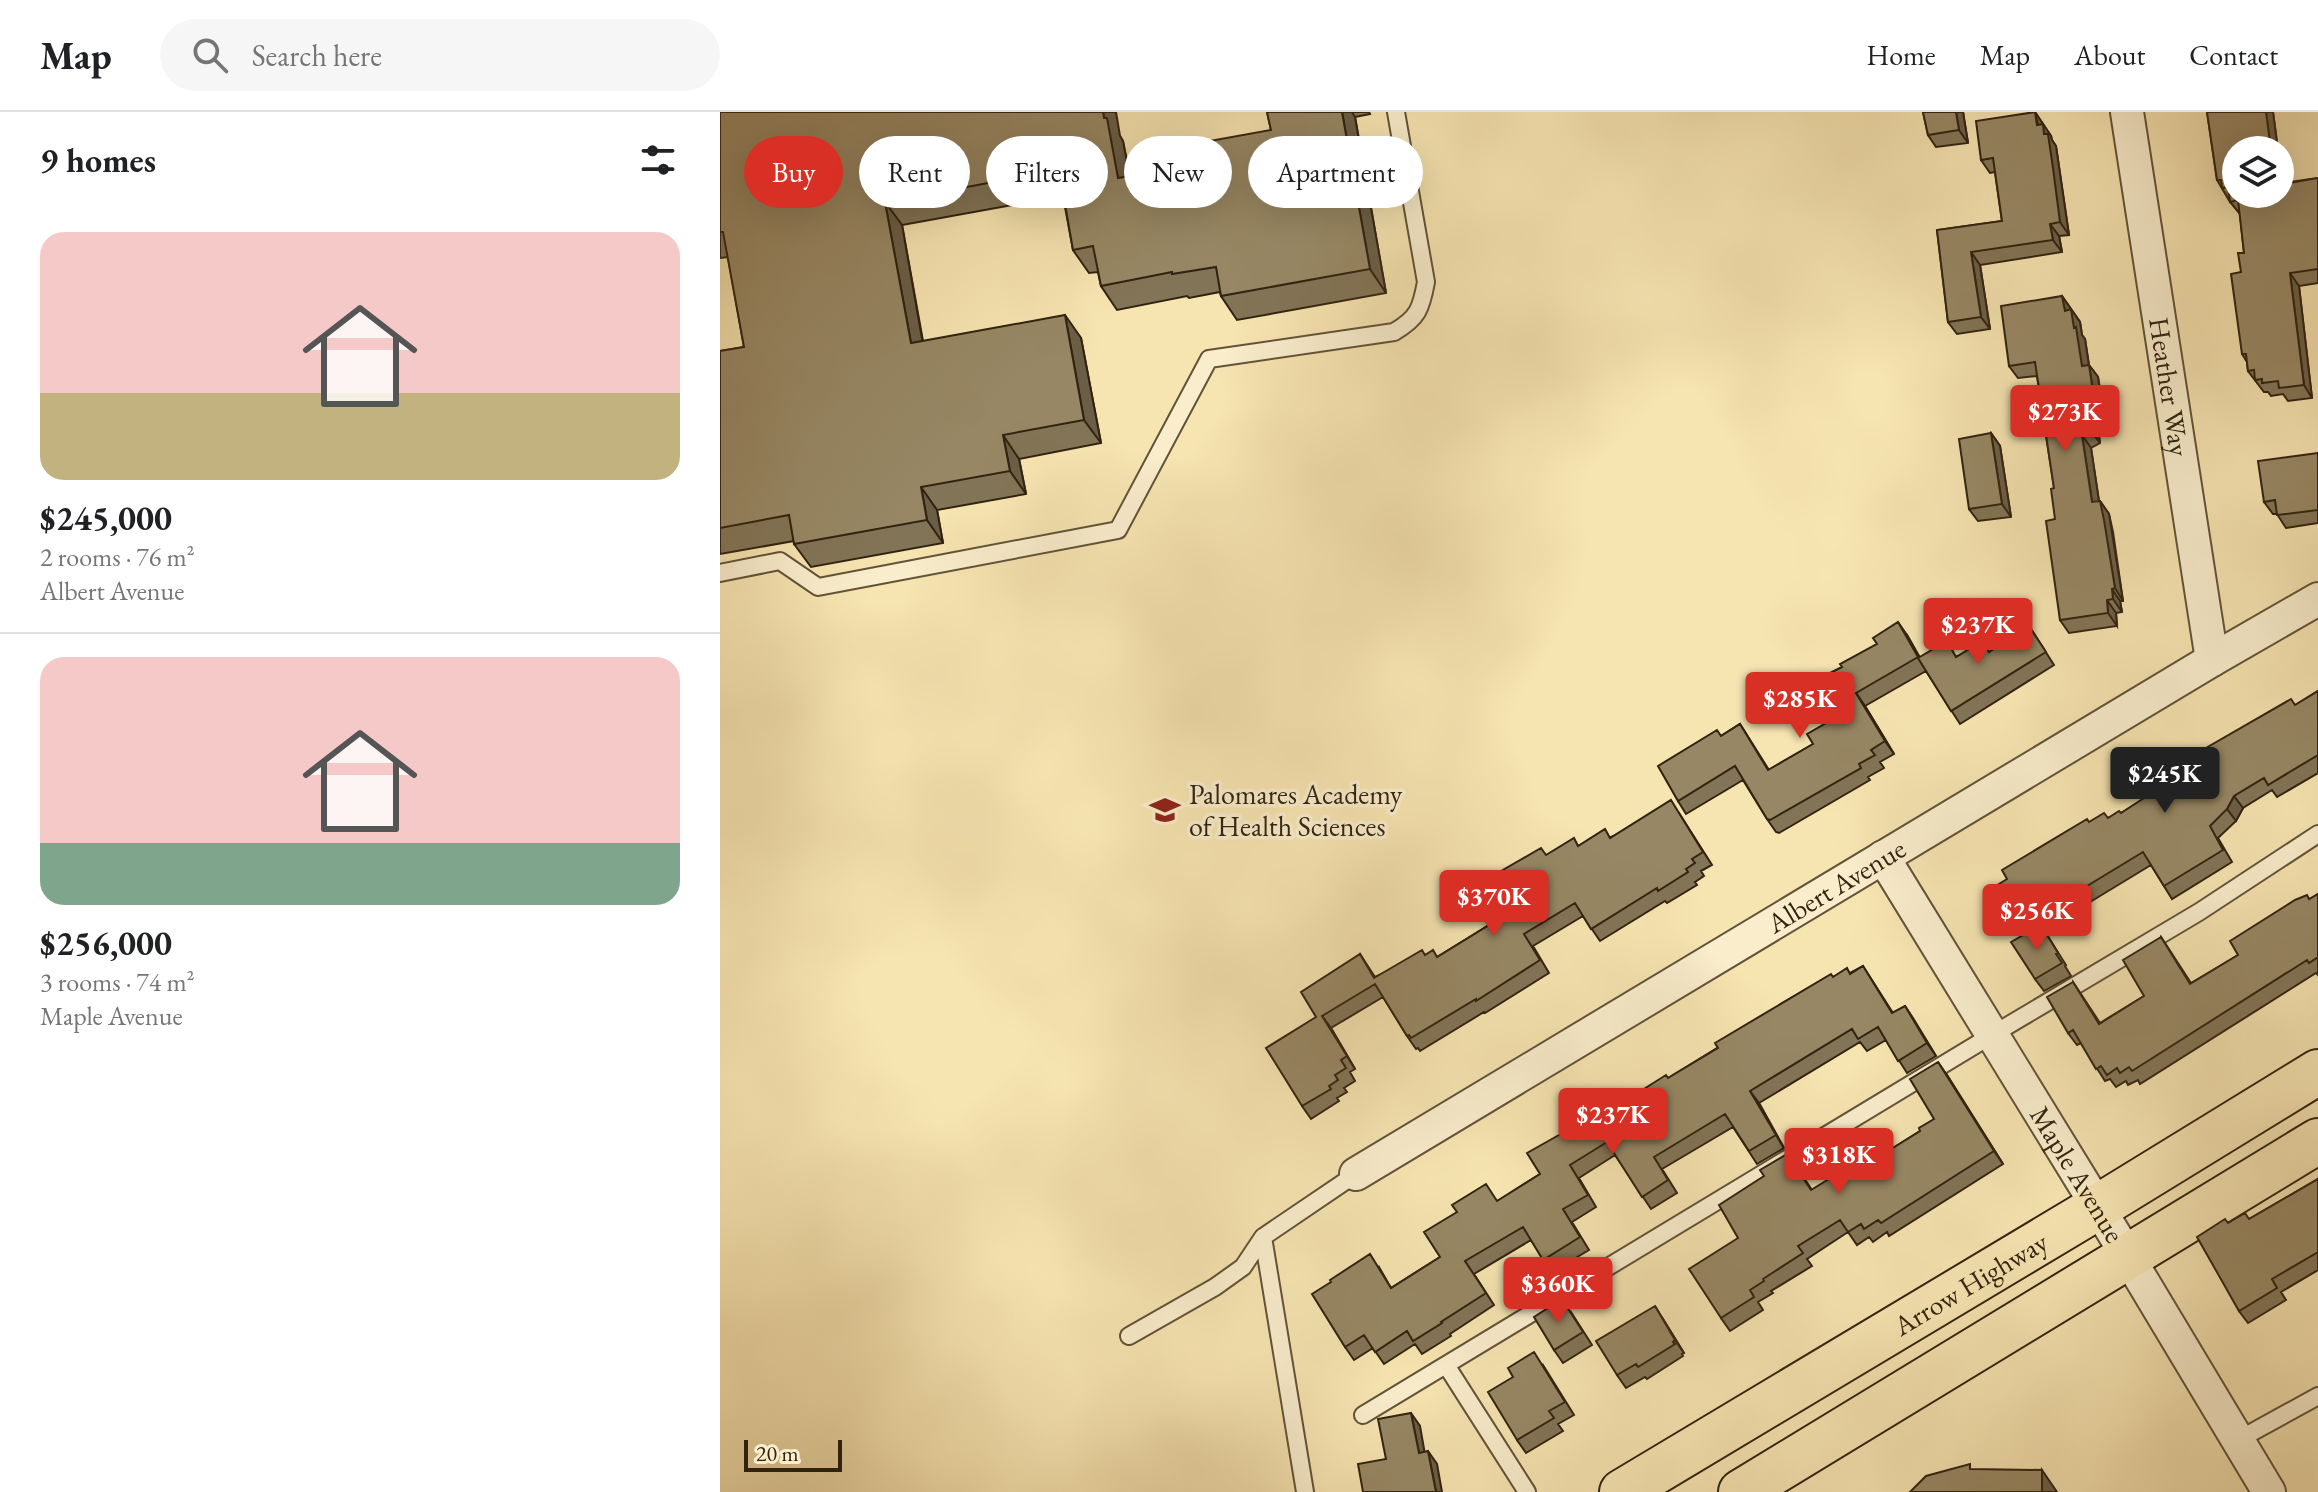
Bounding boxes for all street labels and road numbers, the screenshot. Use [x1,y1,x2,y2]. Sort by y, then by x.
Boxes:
street label: Heather Way [2141,315,2198,459]
street label: Albert Avenue [1759,830,1912,942]
street label: Maple Avenue [2022,1099,2133,1249]
street label: Arrow Highway [1886,1223,2055,1344]

